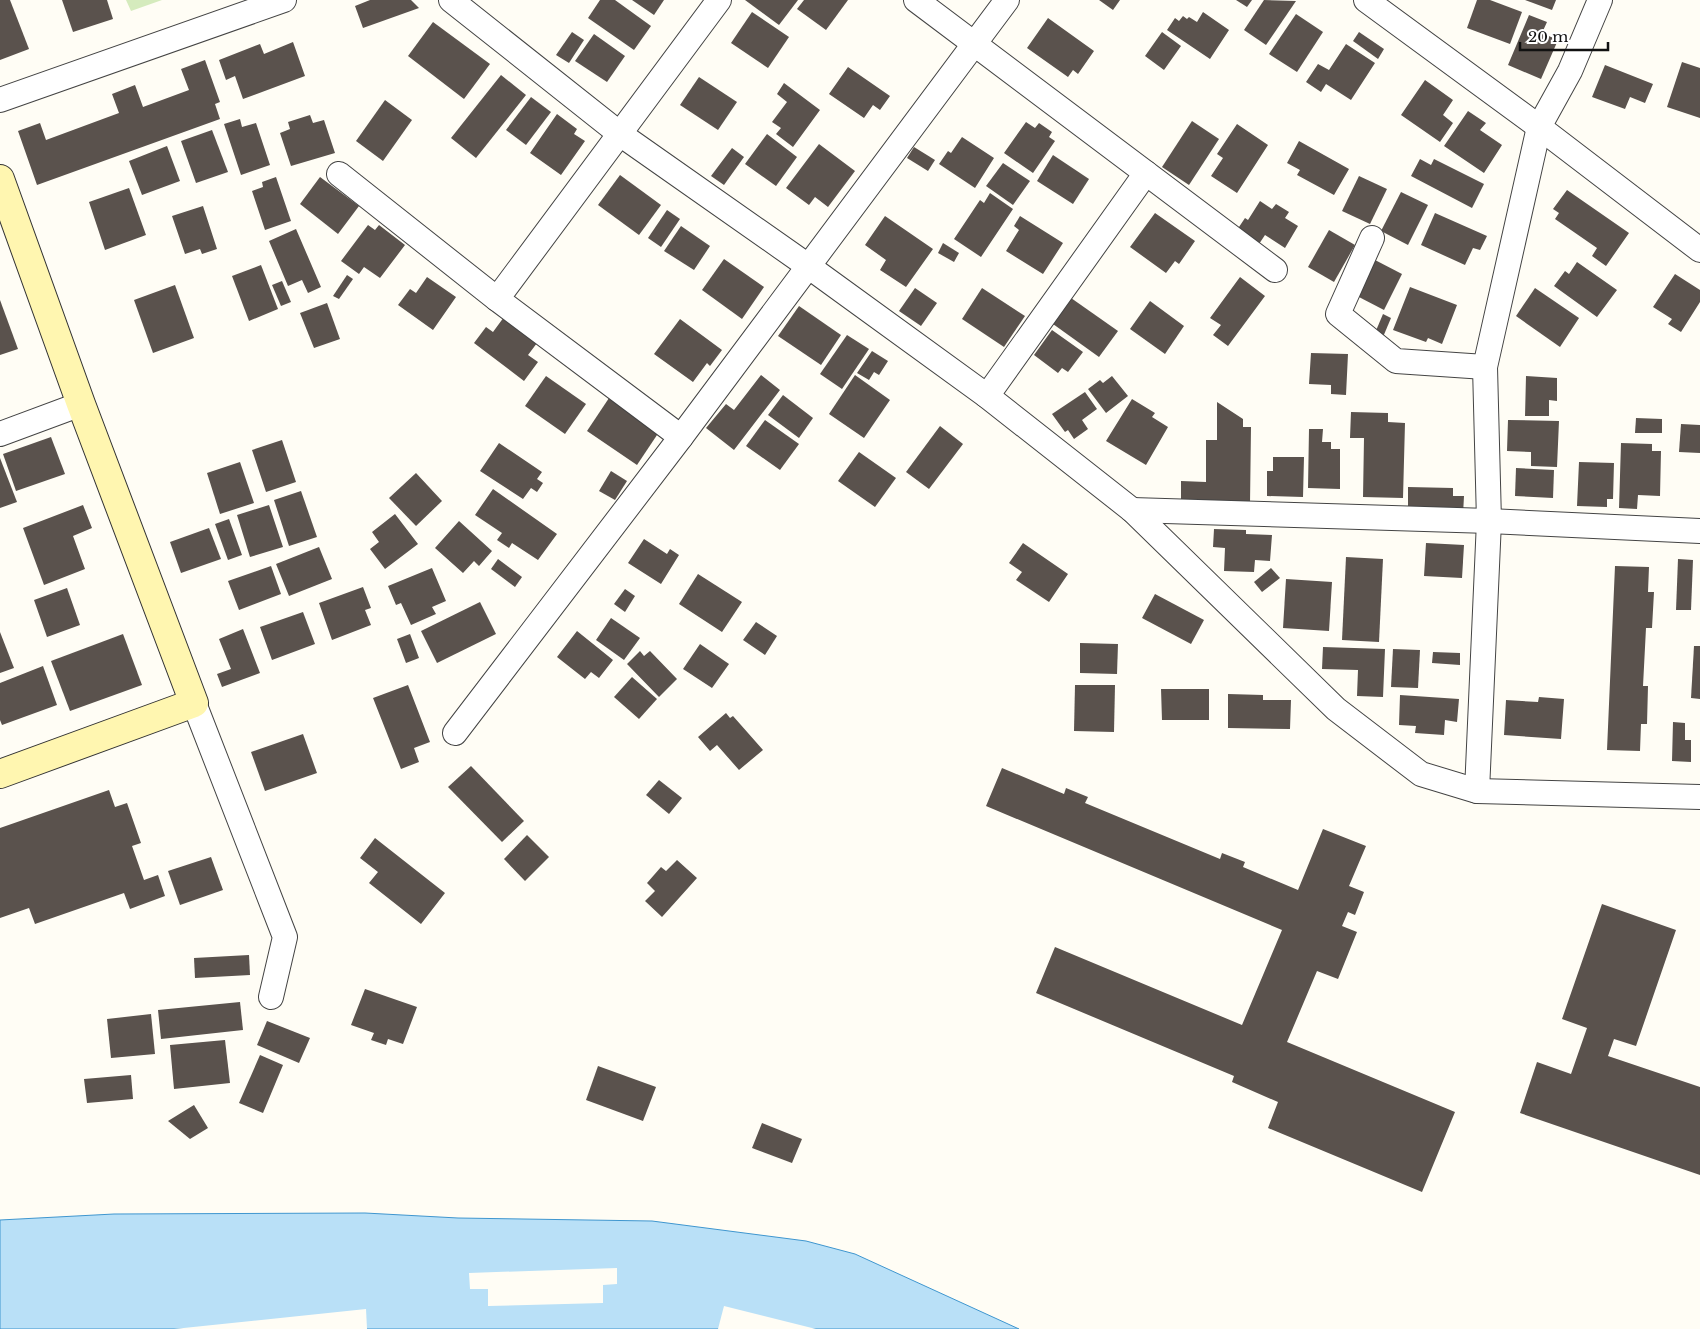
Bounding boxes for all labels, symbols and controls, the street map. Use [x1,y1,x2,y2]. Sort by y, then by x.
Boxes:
scale bar [1520,20,1608,52]
text: 20 m [1528,27,1568,46]

